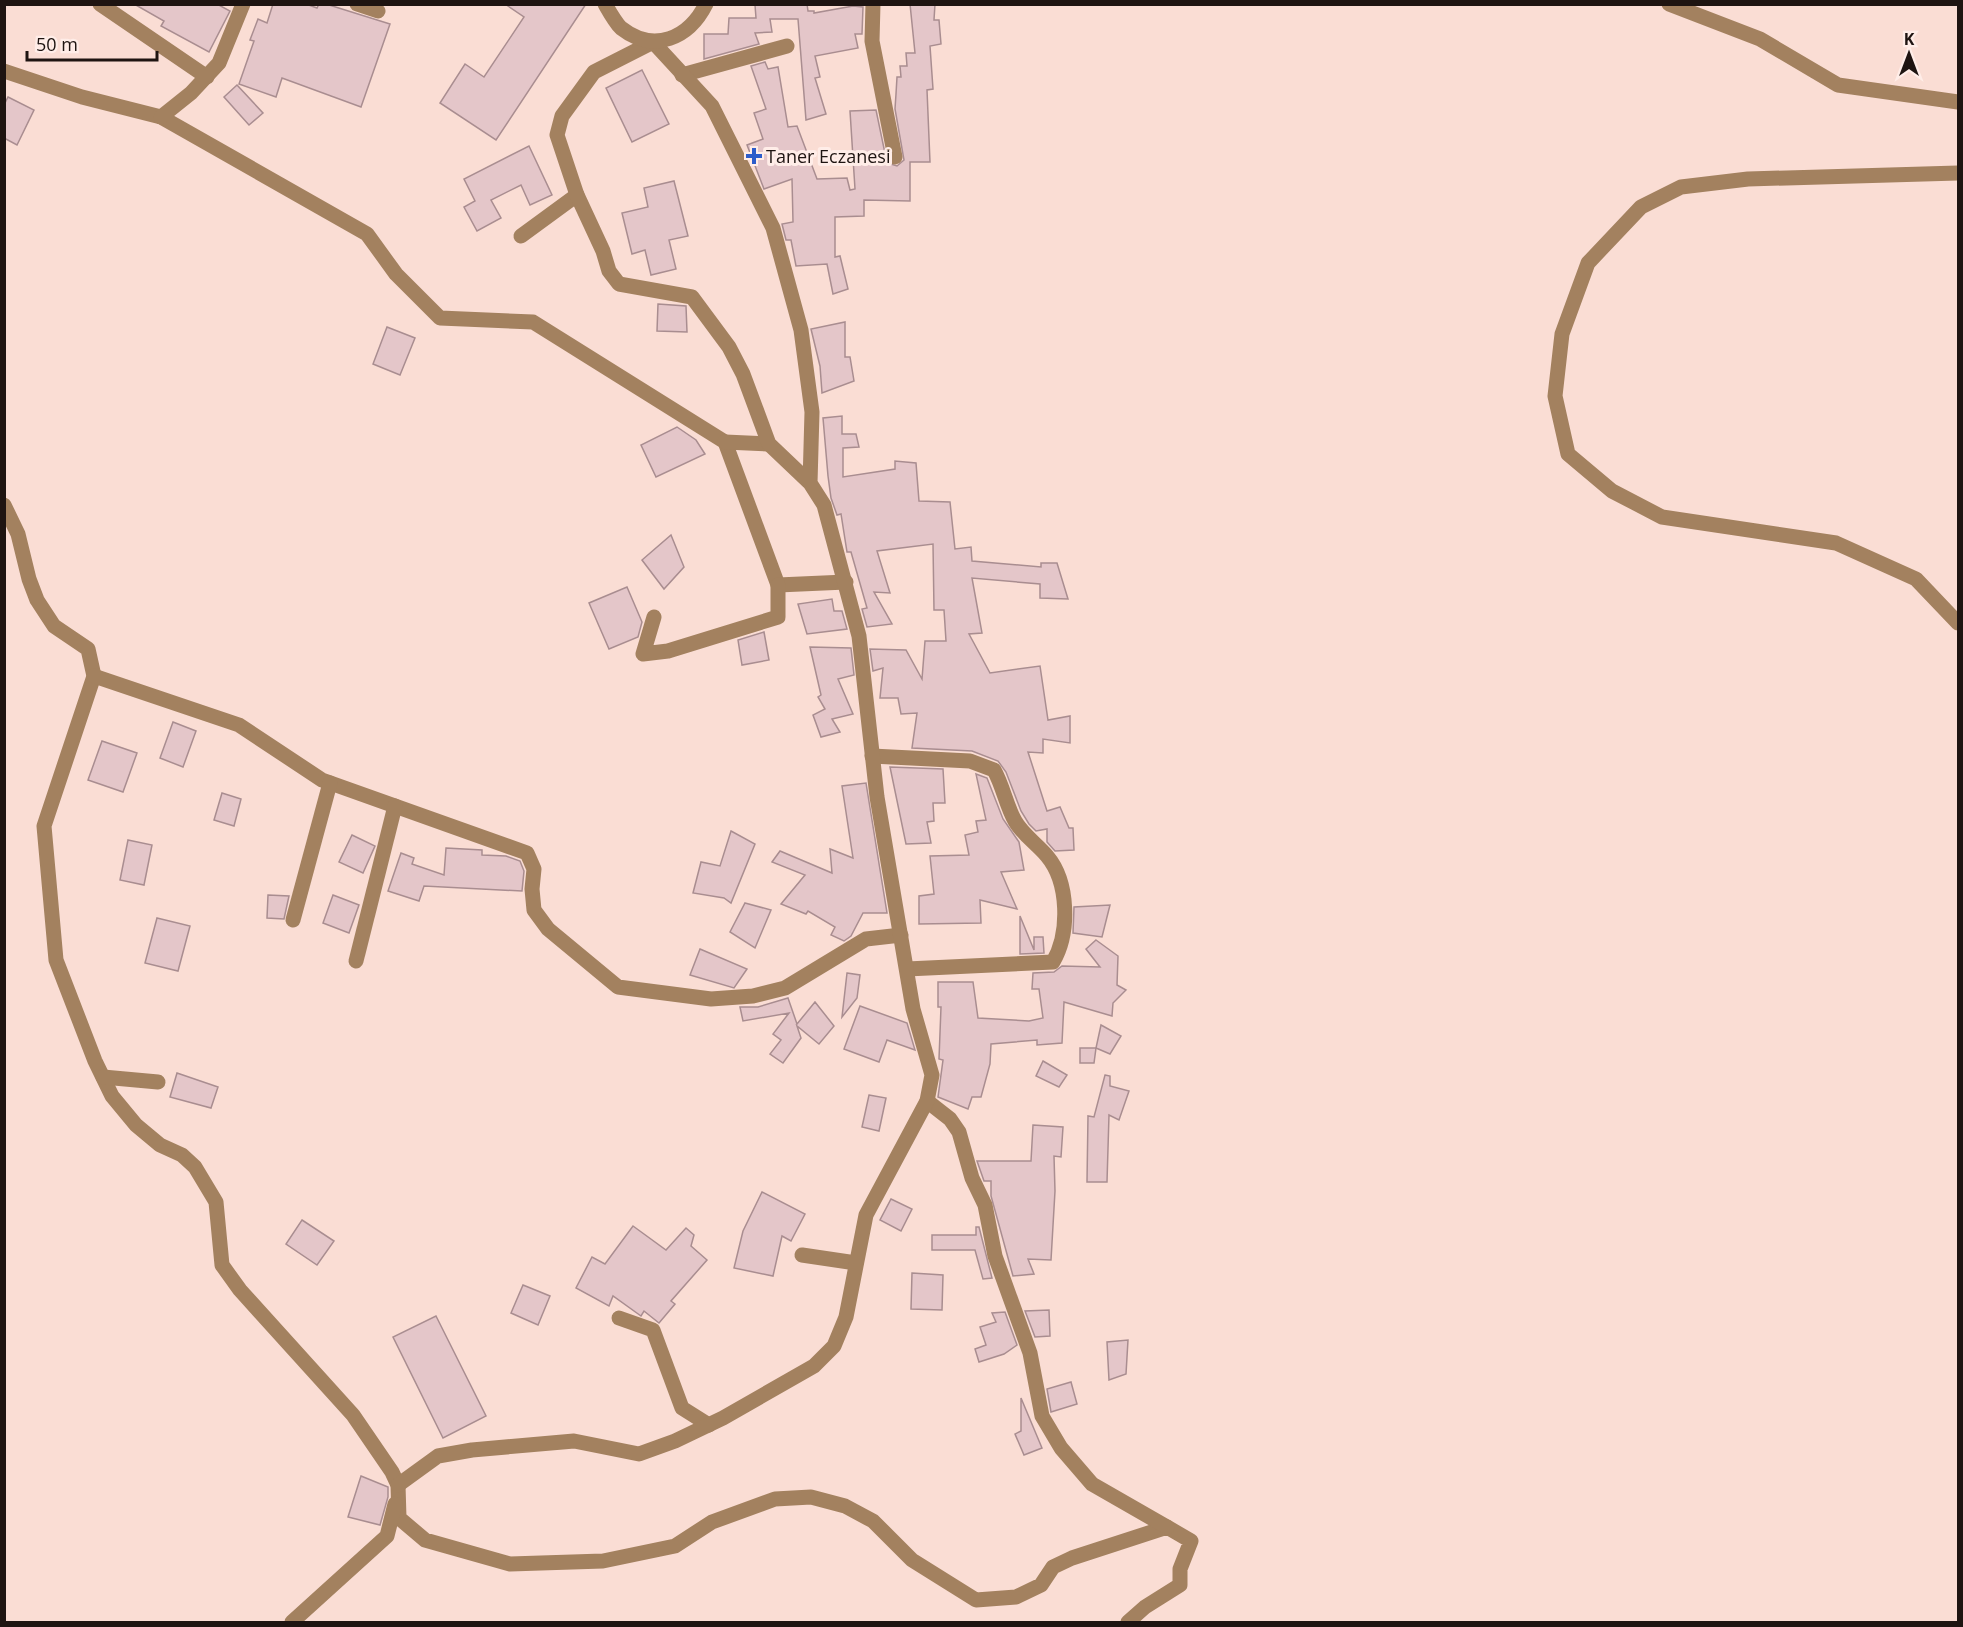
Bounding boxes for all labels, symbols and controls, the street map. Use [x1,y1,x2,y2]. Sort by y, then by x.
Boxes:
scale bar [27,24,158,62]
north arrow [1879,24,1939,84]
text: K [1904,28,1915,50]
text: 50 m [36,32,78,56]
place label: Taner Eczanesi [766,144,890,168]
marker: Taner Eczanesi [747,149,761,163]

